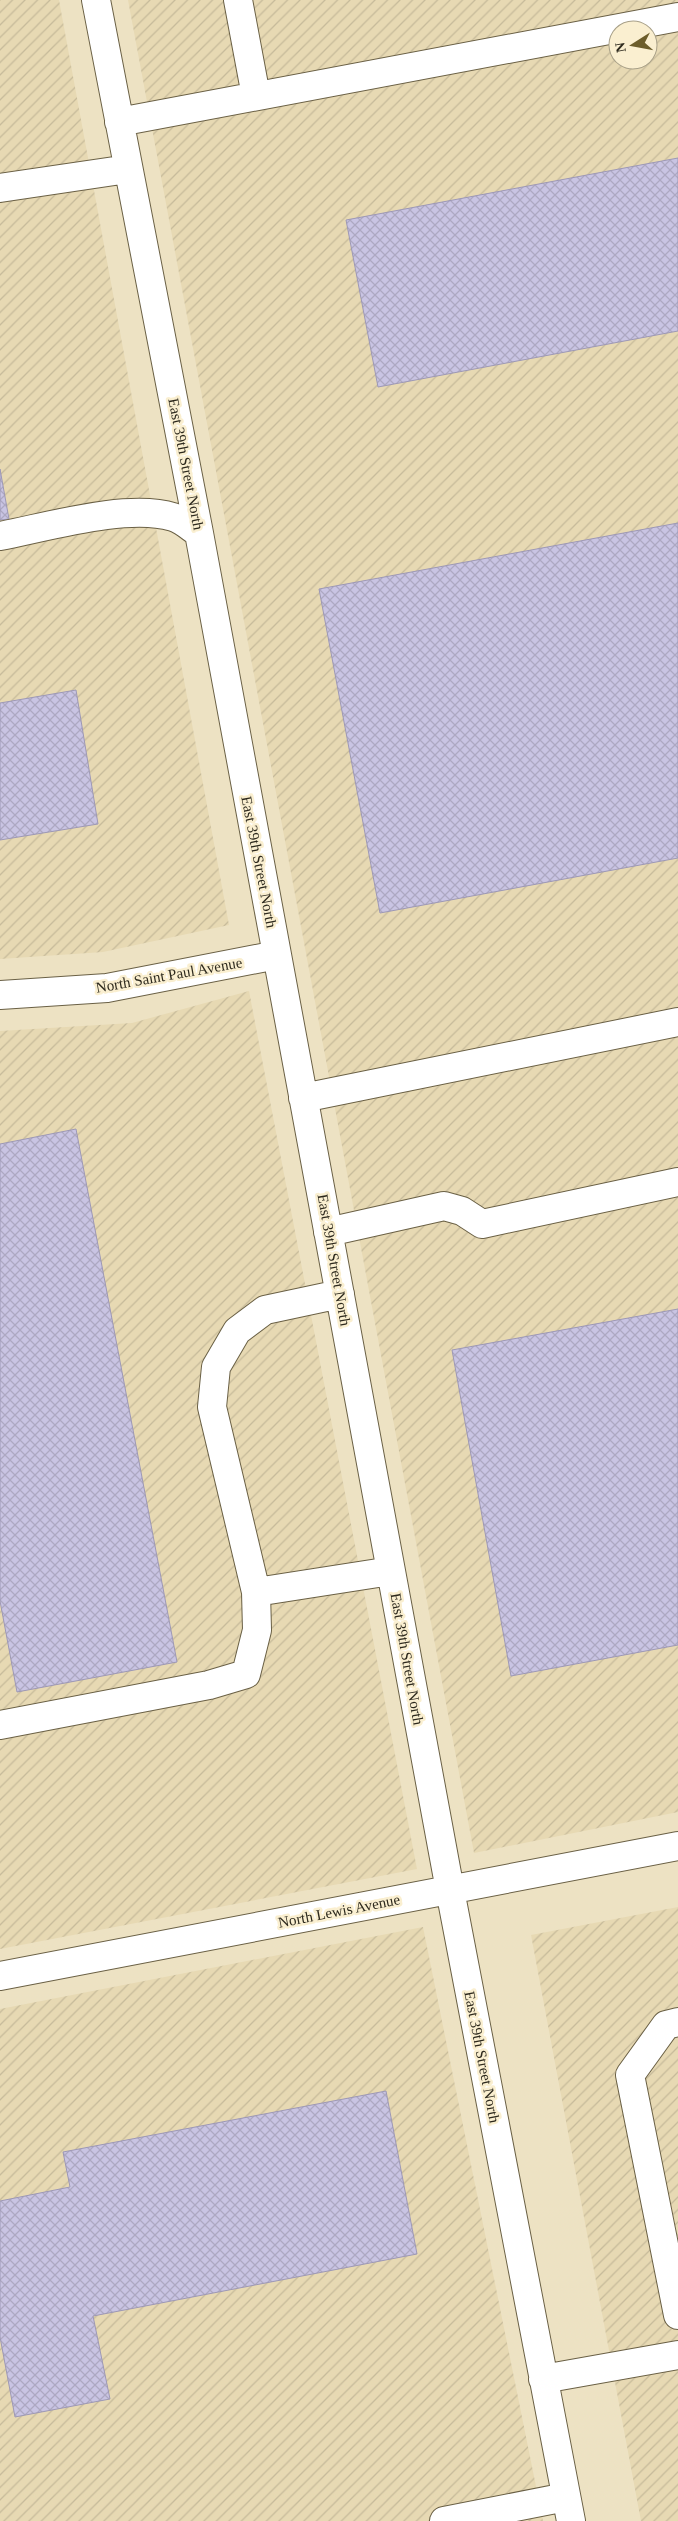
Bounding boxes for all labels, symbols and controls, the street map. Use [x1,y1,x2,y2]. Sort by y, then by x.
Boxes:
north arrow [608,20,658,70]
text: N [612,41,629,54]
street label: East 39th Street North [165,397,207,532]
street label: East 39th Street North [238,795,280,930]
street label: North Saint Paul Avenue [95,954,244,996]
street label: East 39th Street North [315,1193,354,1328]
street label: East 39th Street North [388,1592,427,1727]
street label: North Lewis Avenue [277,1891,402,1931]
street label: East 39th Street North [461,1990,503,2125]

